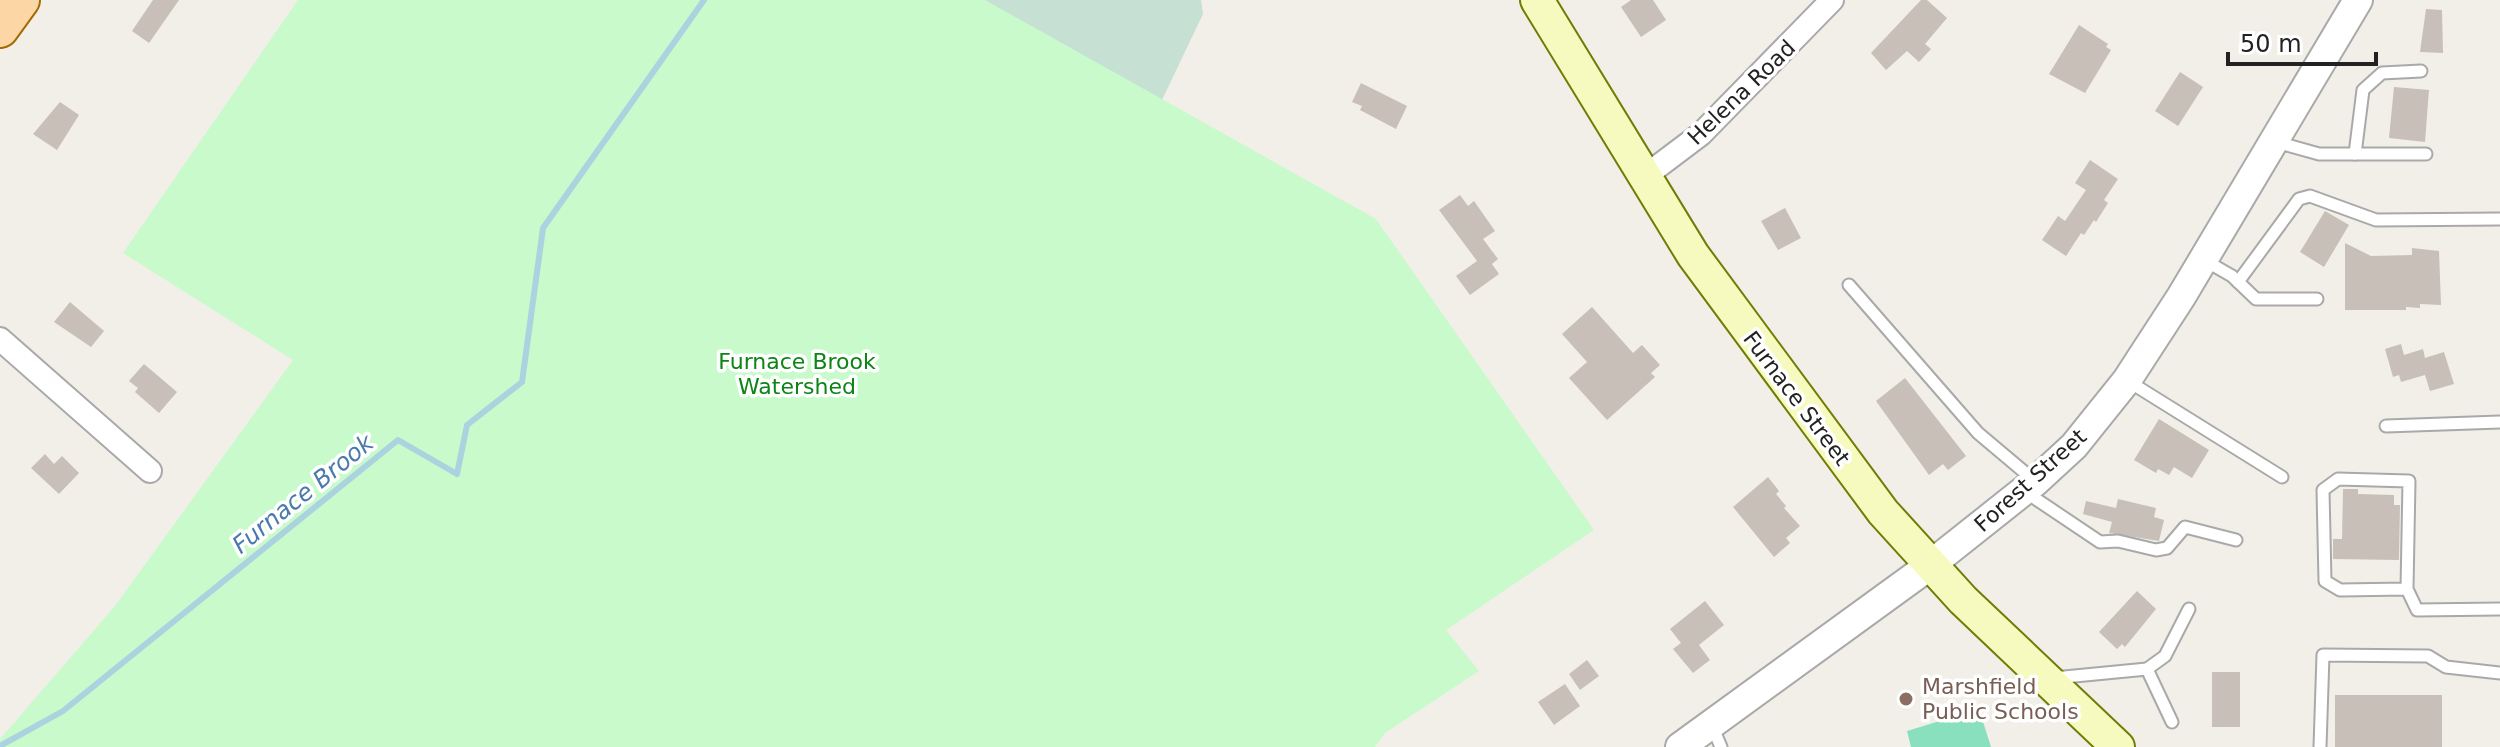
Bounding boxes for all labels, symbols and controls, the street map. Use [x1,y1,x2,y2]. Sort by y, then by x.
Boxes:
scale bar [2228,16,2376,66]
text: 50 m [2240,30,2302,58]
street label: Helena Road [1683,35,1800,150]
street label: Furnace Street [1738,327,1855,470]
park label: Furnace Brook Watershed [718,349,876,399]
street label: Forest Street [1969,424,2091,537]
water label: Furnace Brook [227,428,380,559]
place label: Marshfield Public Schools [1922,674,2079,724]
marker: Marshfield Public Schools [1897,690,1915,708]

